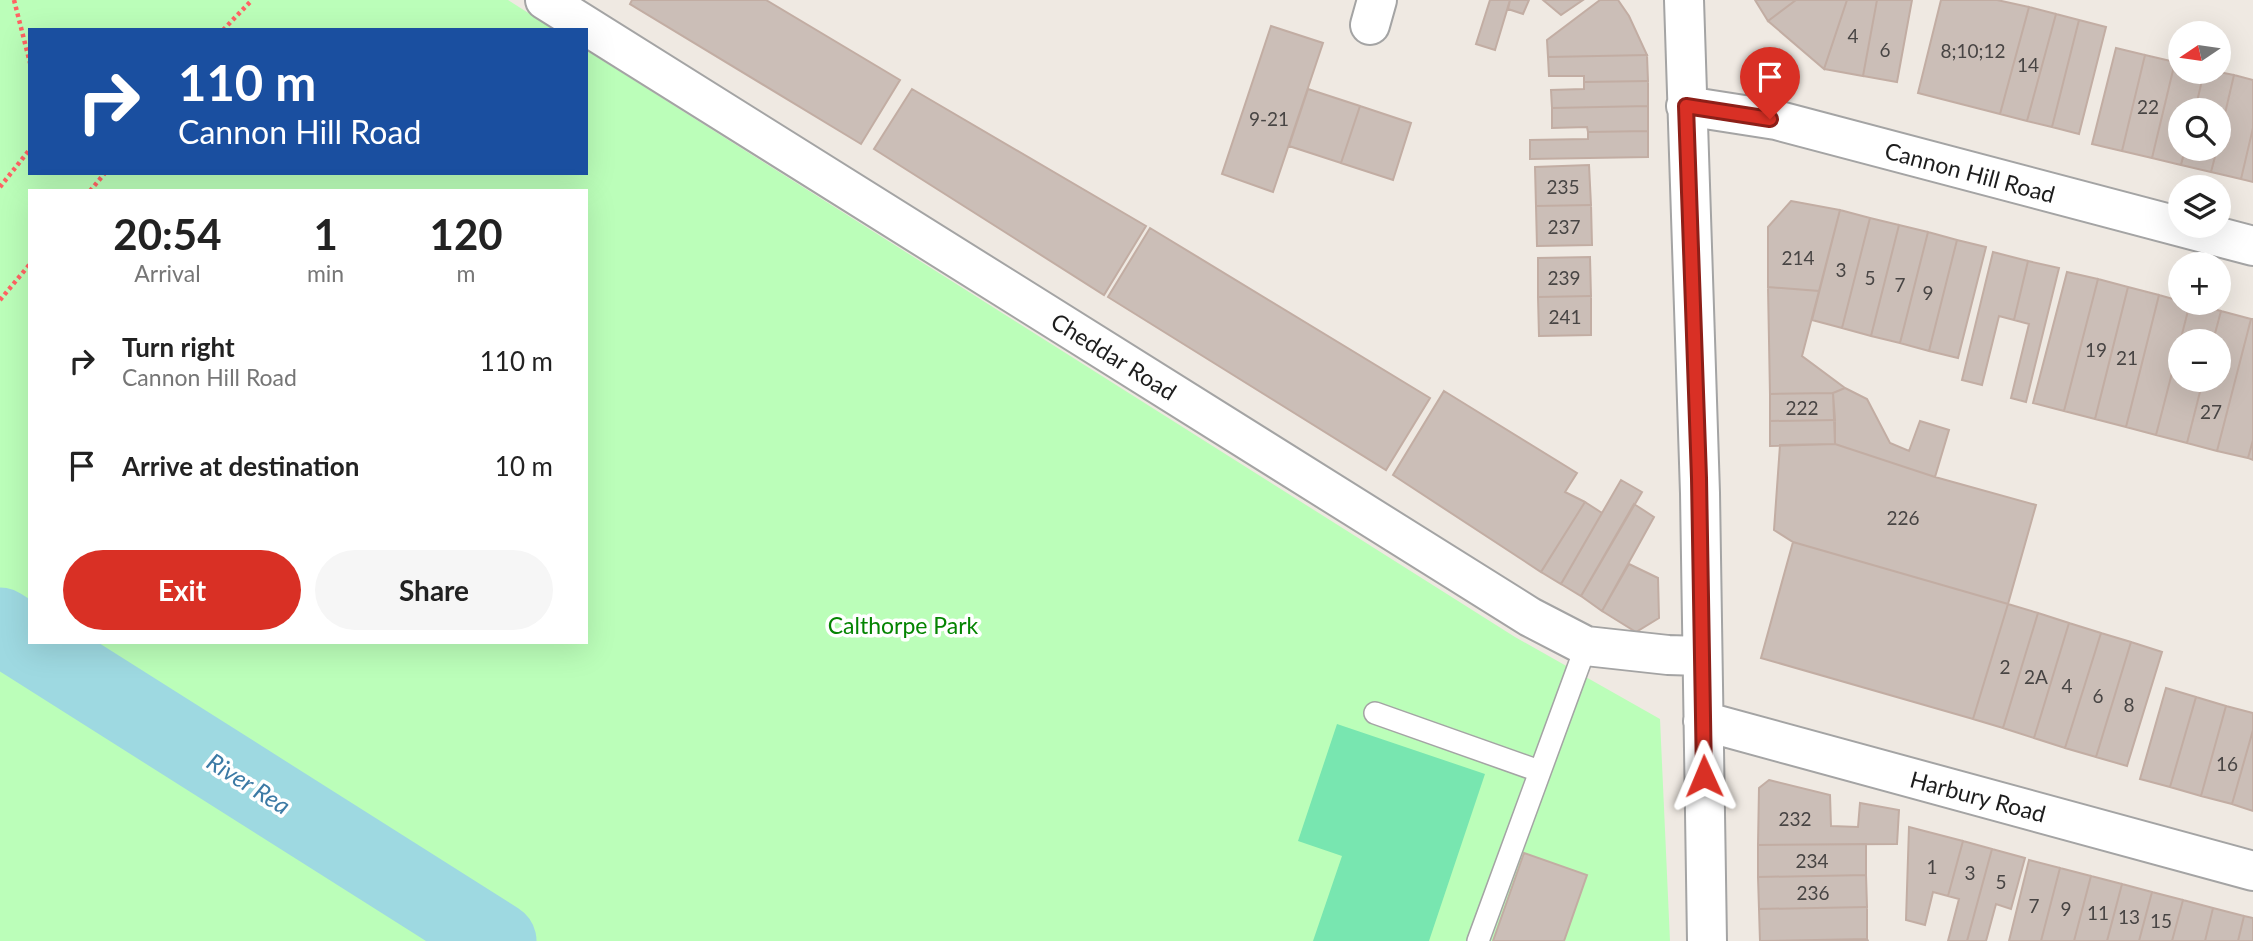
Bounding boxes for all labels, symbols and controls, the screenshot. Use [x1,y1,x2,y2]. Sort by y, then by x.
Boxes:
north arrow [2168,21,2231,84]
map controls [2168,21,2231,392]
house number: 4 [1847,24,1859,47]
house number: 6 [1879,38,1891,61]
house number: 8;10;12 [1940,39,2006,62]
pin [1740,47,1800,119]
text: 110 m [178,53,316,111]
house number: 14 [2017,53,2039,76]
icon: right [63,56,154,147]
icon: arrive [1751,58,1789,96]
house number: 22 [2137,95,2159,118]
button: search [2168,98,2231,161]
house number: 9-21 [1249,107,1289,130]
text: Cannon Hill Road [178,112,421,151]
street label: Cannon Hill Road [1882,136,2058,208]
house number: 235 [1546,175,1580,198]
button: layers [2168,175,2231,238]
text: 20:54 [113,209,222,259]
text: 1 [313,209,338,259]
text: 120 [430,209,503,259]
house number: 237 [1547,215,1581,238]
house number: 214 [1781,246,1815,269]
button: + [2168,252,2231,315]
house number: 3 [1835,258,1847,281]
text: Arrival [134,259,201,287]
text: min [307,259,344,287]
text: m [457,259,476,287]
house number: 239 [1547,266,1581,289]
house number: 5 [1864,266,1876,289]
house number: 7 [1894,273,1906,296]
house number: 9 [1922,281,1934,304]
house number: 241 [1548,305,1582,328]
street label: Cheddar Road [1046,306,1182,406]
button: − [2168,329,2231,392]
text: Turn right [122,331,235,363]
house number: 19 [2085,338,2107,361]
icon: right [63,342,101,380]
text: 110 m [480,345,553,377]
house number: 21 [2116,346,2138,369]
text: Cannon Hill Road [122,363,297,391]
house number: 222 [1785,396,1819,419]
house number: 27 [2200,400,2222,423]
icon: arrive [63,447,101,485]
text: Arrive at destination [122,450,359,482]
text: 10 m [495,450,553,482]
house number: 226 [1886,506,1920,529]
button: Exit [63,550,301,630]
button: Share [315,550,553,630]
park label: Calthorpe Park [828,611,979,639]
house number: 2 [1999,655,2011,678]
house number: 2A [2024,665,2048,688]
house number: 4 [2061,674,2073,697]
house number: 6 [2092,684,2104,707]
house number: 8 [2123,693,2135,716]
position arrow [1667,739,1741,813]
water label: River Rea [202,746,296,820]
house number: 16 [2216,752,2238,775]
street label: Harbury Road [1907,764,2049,828]
house number: 232 [1778,807,1812,830]
house number: 234 [1795,849,1829,872]
house number: 1 [1926,855,1938,878]
house number: 3 [1964,861,1976,884]
house number: 5 [1995,870,2007,893]
house number: 236 [1796,881,1830,904]
house number: 7 [2028,894,2040,917]
house number: 9 [2060,897,2072,920]
house number: 11 [2087,901,2109,924]
house number: 13 [2118,905,2140,928]
house number: 15 [2150,909,2172,932]

